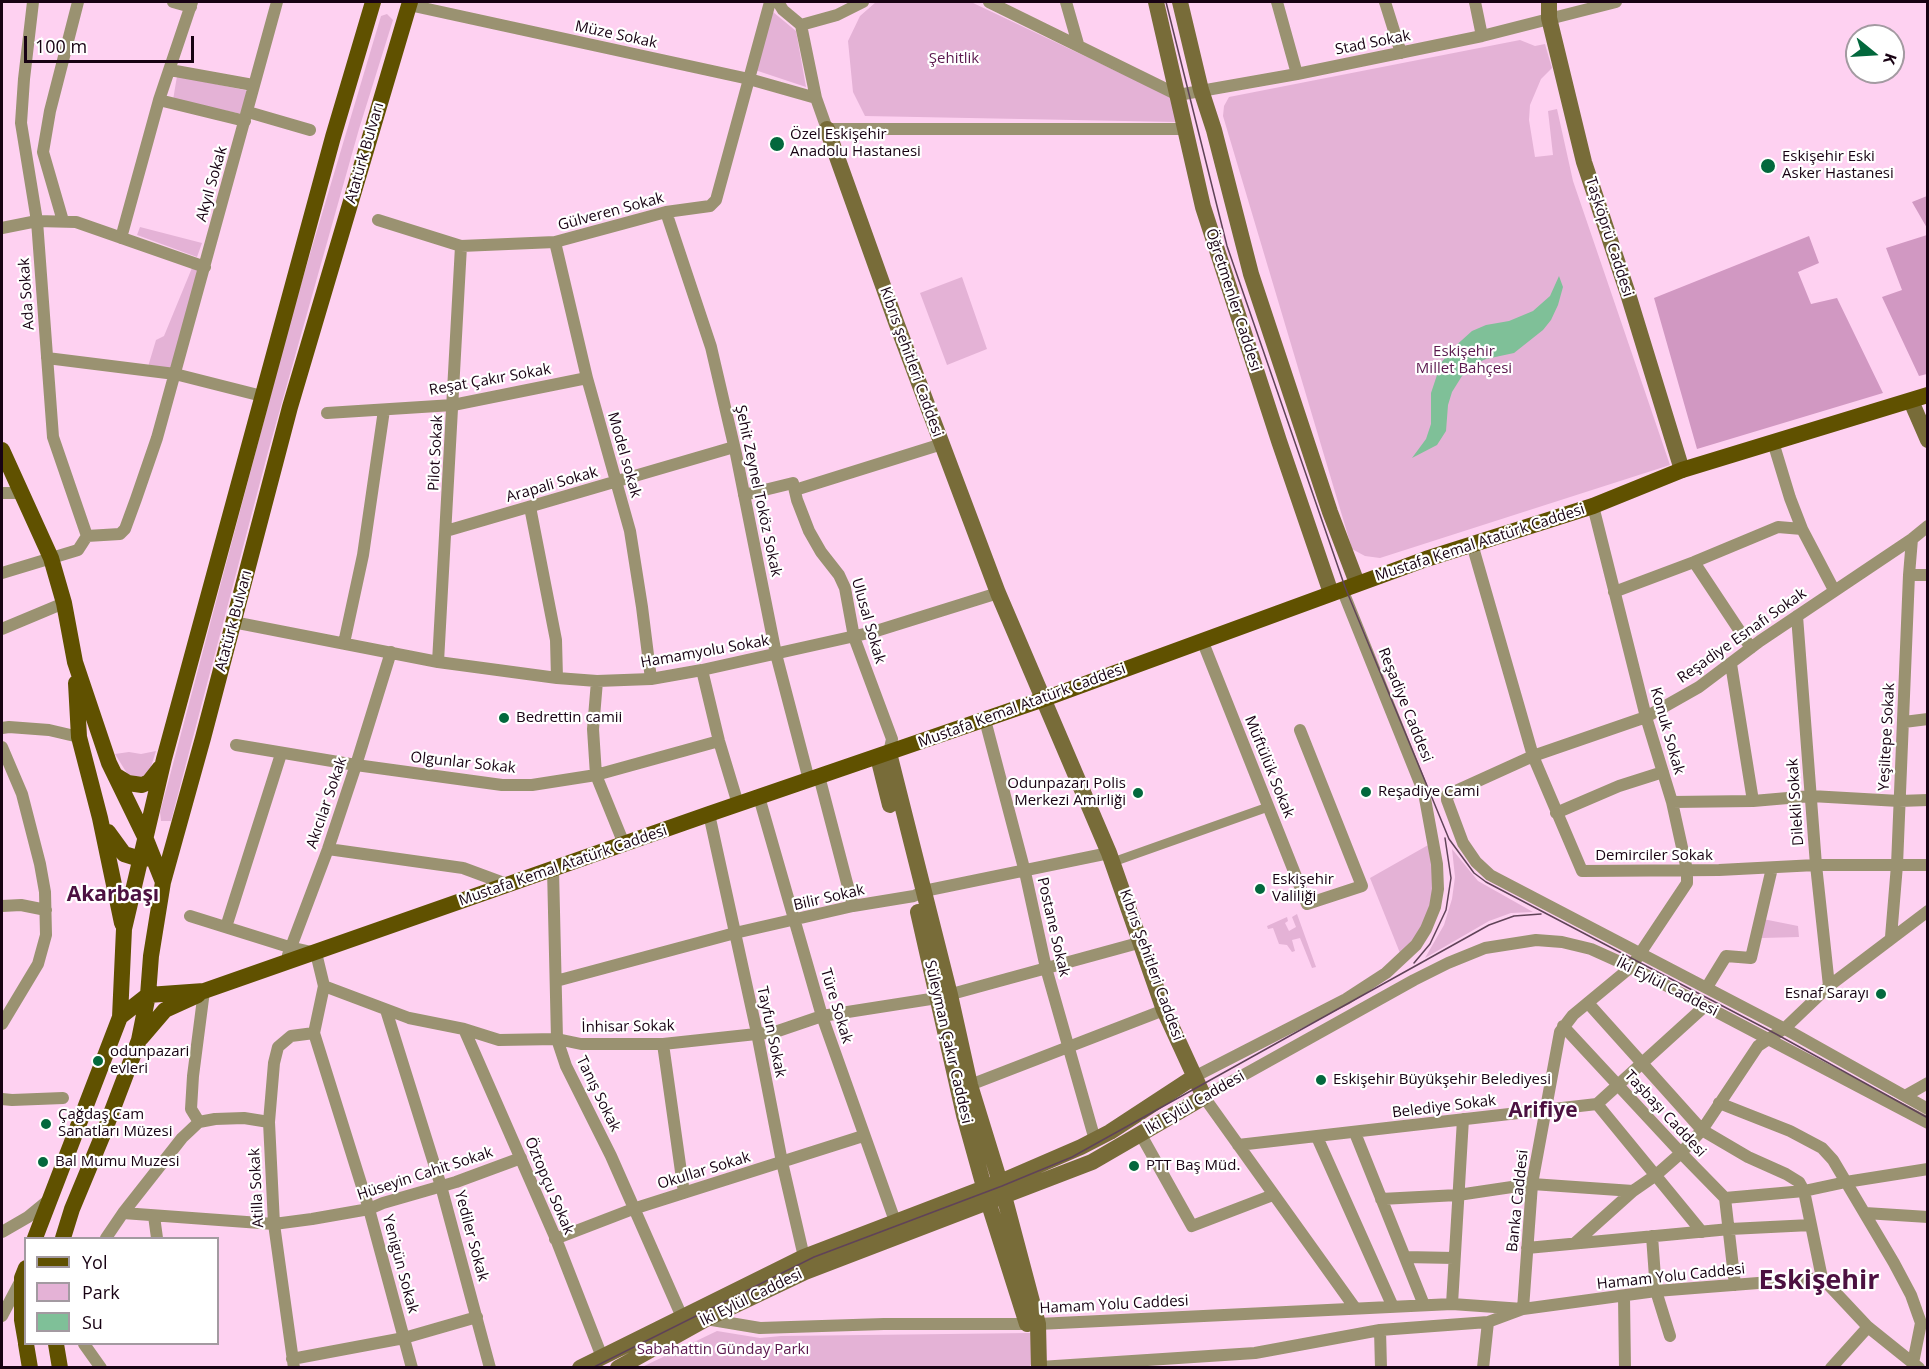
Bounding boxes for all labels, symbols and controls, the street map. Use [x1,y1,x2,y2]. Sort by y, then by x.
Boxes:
street label: Müze Sokak [573,18,659,52]
scale bar [27,24,196,62]
north arrow [1845,24,1905,84]
street label: Stad Sokak [1334,27,1412,59]
text: 100 m [35,34,87,58]
park label: Şehitlik [929,50,979,68]
text: K [1878,50,1902,67]
street label: Atatürk Bulvarı [342,101,388,205]
place label: Özel Eskişehir Anadolu Hastanesi [790,126,921,161]
marker: Özel Eskişehir Anadolu Hastanesi [768,135,786,153]
street label: Akyıl Sokak [193,144,231,224]
place label: Eskişehir Eski Asker Hastanesi [1782,148,1894,183]
marker: Eskişehir Eski Asker Hastanesi [1759,157,1777,175]
street label: Taşköprü Caddesi [1581,175,1637,299]
street label: Gülveren Sokak [556,189,666,235]
street label: Öğretmenler Caddesi [1201,226,1265,374]
street label: Ada Sokak [16,257,38,331]
street label: Kıbrıs şehitleri Caddesi [875,284,947,440]
park label: Eskişehir Millet Bahçesi [1416,343,1512,378]
street label: Reşat Çakır Sokak [428,360,552,400]
street label: Şehit Zeynel Toköz Sokak [731,403,785,579]
street label: Model sokak [603,410,645,500]
street label: Pilot Sokak [425,414,447,492]
street label: Arapali Sokak [504,463,600,507]
street label: Mustafa Kemal Atatürk Caddesi [1373,501,1587,585]
street label: Atatürk Bulvarı [212,568,256,674]
street label: Ulusal Sokak [847,576,889,666]
street label: Reşadiye Esnafı Sokak [1674,585,1810,687]
street label: Hamamyolu Sokak [639,632,771,672]
street label: Reşadiye Caddesi [1374,645,1436,765]
street label: Mustafa Kemal Atatürk Caddesi [916,660,1128,752]
street label: Yeşiltepe Sokak [1875,683,1899,791]
street label: Konuk Sokak [1646,685,1688,777]
place label: Bedrettin camii [516,709,622,727]
marker: Bedrettin camii [497,711,511,725]
street label: Müftülük Sokak [1240,713,1298,821]
street label: Olgunlar Sokak [410,749,516,777]
street label: Akıcılar Sokak [303,755,351,851]
street label: Dilekli Sokak [1784,758,1808,846]
place label: Odunpazarı Polis Merkezi Amirliği [1007,775,1126,810]
place label: Reşadiye Cami [1378,783,1479,801]
marker: Reşadiye Cami [1359,785,1373,799]
marker: Odunpazarı Polis Merkezi Amirliği [1131,786,1145,800]
street label: Mustafa Kemal Atatürk Caddesi [456,822,670,910]
street label: Demirciler Sokak [1595,847,1713,865]
place label: Eskişehir Valiliği [1272,871,1334,906]
street label: Postane Sokak [1033,875,1073,979]
street label: Bilir Sokak [792,881,866,915]
district label: Akarbaşı [67,882,159,908]
marker: Eskişehir Valiliği [1253,882,1267,896]
street label: Kıbrıs Şehitleri Caddesi [1115,887,1187,1043]
street label: İki Eylül Caddesi [1613,954,1721,1020]
street label: Süleyman Çakır Caddesi [920,958,976,1126]
street label: Türe Sokak [816,966,856,1046]
street label: Tayfun Sokak [753,985,789,1079]
place label: Esnaf Sarayı [1785,985,1869,1003]
marker: Esnaf Sarayı [1874,987,1888,1001]
street label: İnhisar Sokak [581,1017,675,1037]
place label: odunpazari evleri [110,1043,189,1078]
street label: Tanış Sokak [572,1053,624,1135]
marker: odunpazari evleri [91,1054,105,1068]
street label: İki Eylül Caddesi [1142,1067,1248,1139]
street label: Taşbaşı Caddesi [1620,1067,1710,1161]
place label: Eskişehir Büyükşehir Belediyesi [1333,1071,1551,1089]
marker: Eskişehir Büyükşehir Belediyesi [1314,1073,1328,1087]
street label: Belediye Sokak [1391,1092,1497,1122]
district label: Arifiye [1508,1098,1578,1124]
place label: Çağdaş Cam Sanatları Müzesi [58,1106,172,1141]
marker: Çağdaş Cam Sanatları Müzesi [39,1117,53,1131]
street label: Öztopçu Sokak [520,1135,578,1237]
street label: Hüseyin Cahit Sokak [355,1144,495,1204]
street label: Atilla Sokak [246,1148,268,1228]
street label: Okullar Sokak [655,1148,753,1194]
street label: Banka Caddesi [1504,1149,1532,1253]
place label: Bal Mumu Muzesi [55,1153,179,1171]
marker: Bal Mumu Muzesi [36,1155,50,1169]
place label: PTT Baş Müd. [1146,1157,1240,1175]
marker: PTT Baş Müd. [1127,1159,1141,1173]
street label: Yediler Sokak [450,1189,492,1283]
street label: Yenigün Sokak [378,1213,422,1315]
legend [24,1237,219,1345]
text: Yol [82,1250,107,1274]
street label: Hamam Yolu Caddesi [1596,1260,1746,1294]
street label: İki Eylül Caddesi [697,1265,805,1331]
district label: Eskişehir [1758,1265,1880,1297]
text: Park [82,1280,120,1304]
street label: Hamam Yolu Caddesi [1039,1292,1189,1318]
text: Su [82,1310,103,1334]
park label: Sabahattin Günday Parkı [637,1341,809,1359]

